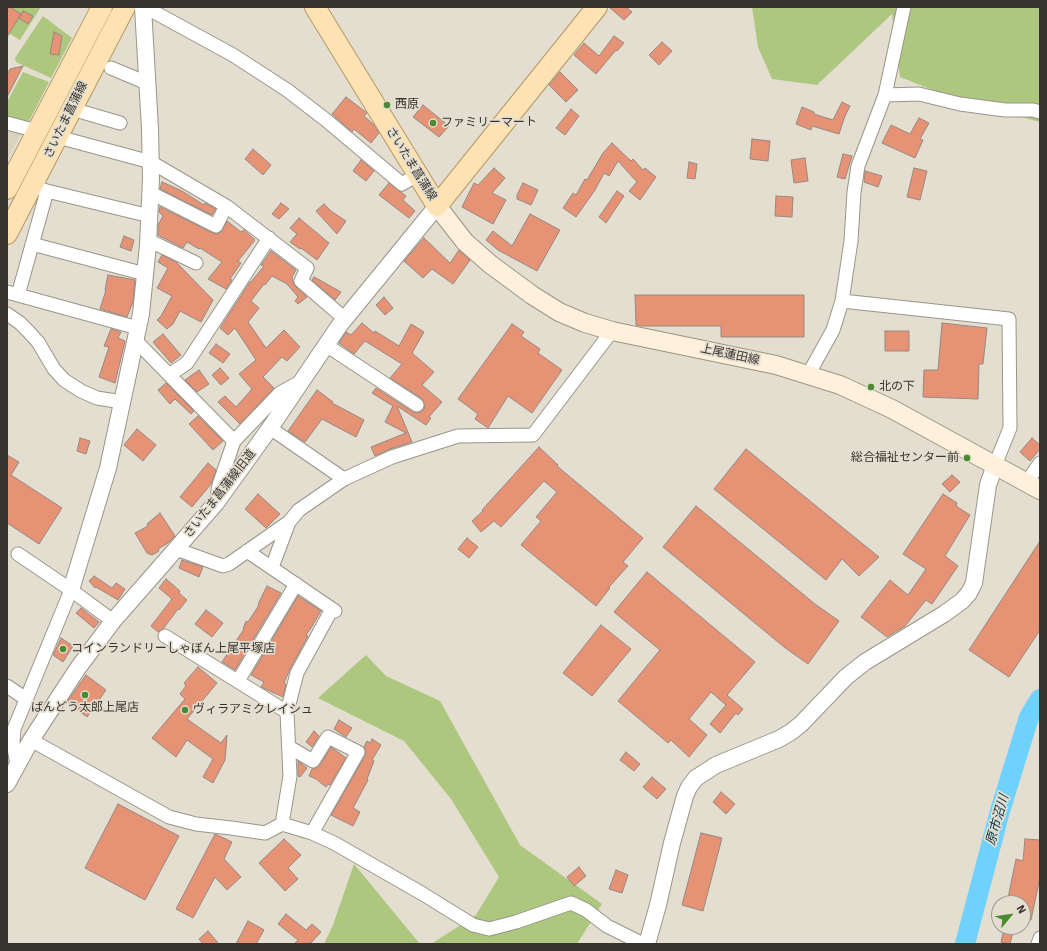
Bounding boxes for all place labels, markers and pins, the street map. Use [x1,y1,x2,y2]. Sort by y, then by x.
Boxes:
place label: 西原 [395,98,419,112]
marker: 西原 [382,100,392,110]
place label: ファミリーマート [441,116,537,130]
marker: ファミリーマート [428,118,438,128]
place label: 北の下 [879,380,915,394]
marker: 北の下 [866,382,876,392]
place label: 総合福祉センター前 [851,451,959,465]
marker: 総合福祉センター前 [962,453,972,463]
place label: コインランドリーしゃぼん上尾平塚店 [71,642,275,656]
marker: コインランドリーしゃぼん上尾平塚店 [58,644,68,654]
marker: ばんどう太郎上尾店 [80,690,90,700]
place label: ばんどう太郎上尾店 [31,701,139,715]
place label: ヴィラアミクレイシュ [193,703,313,717]
marker: ヴィラアミクレイシュ [180,705,190,715]

